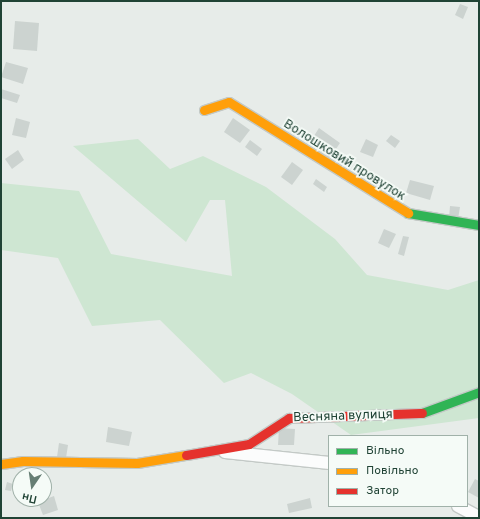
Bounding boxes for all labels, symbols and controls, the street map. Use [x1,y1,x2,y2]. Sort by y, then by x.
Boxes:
street label: Волошковий провулок [280,117,408,205]
street label: Весняна вулиця [293,407,393,427]
legend [328,435,468,507]
text: Вільно [366,443,404,459]
text: Повільно [366,463,418,479]
north arrow [12,467,52,507]
text: Затор [366,483,399,499]
text: Пн [21,489,38,506]

